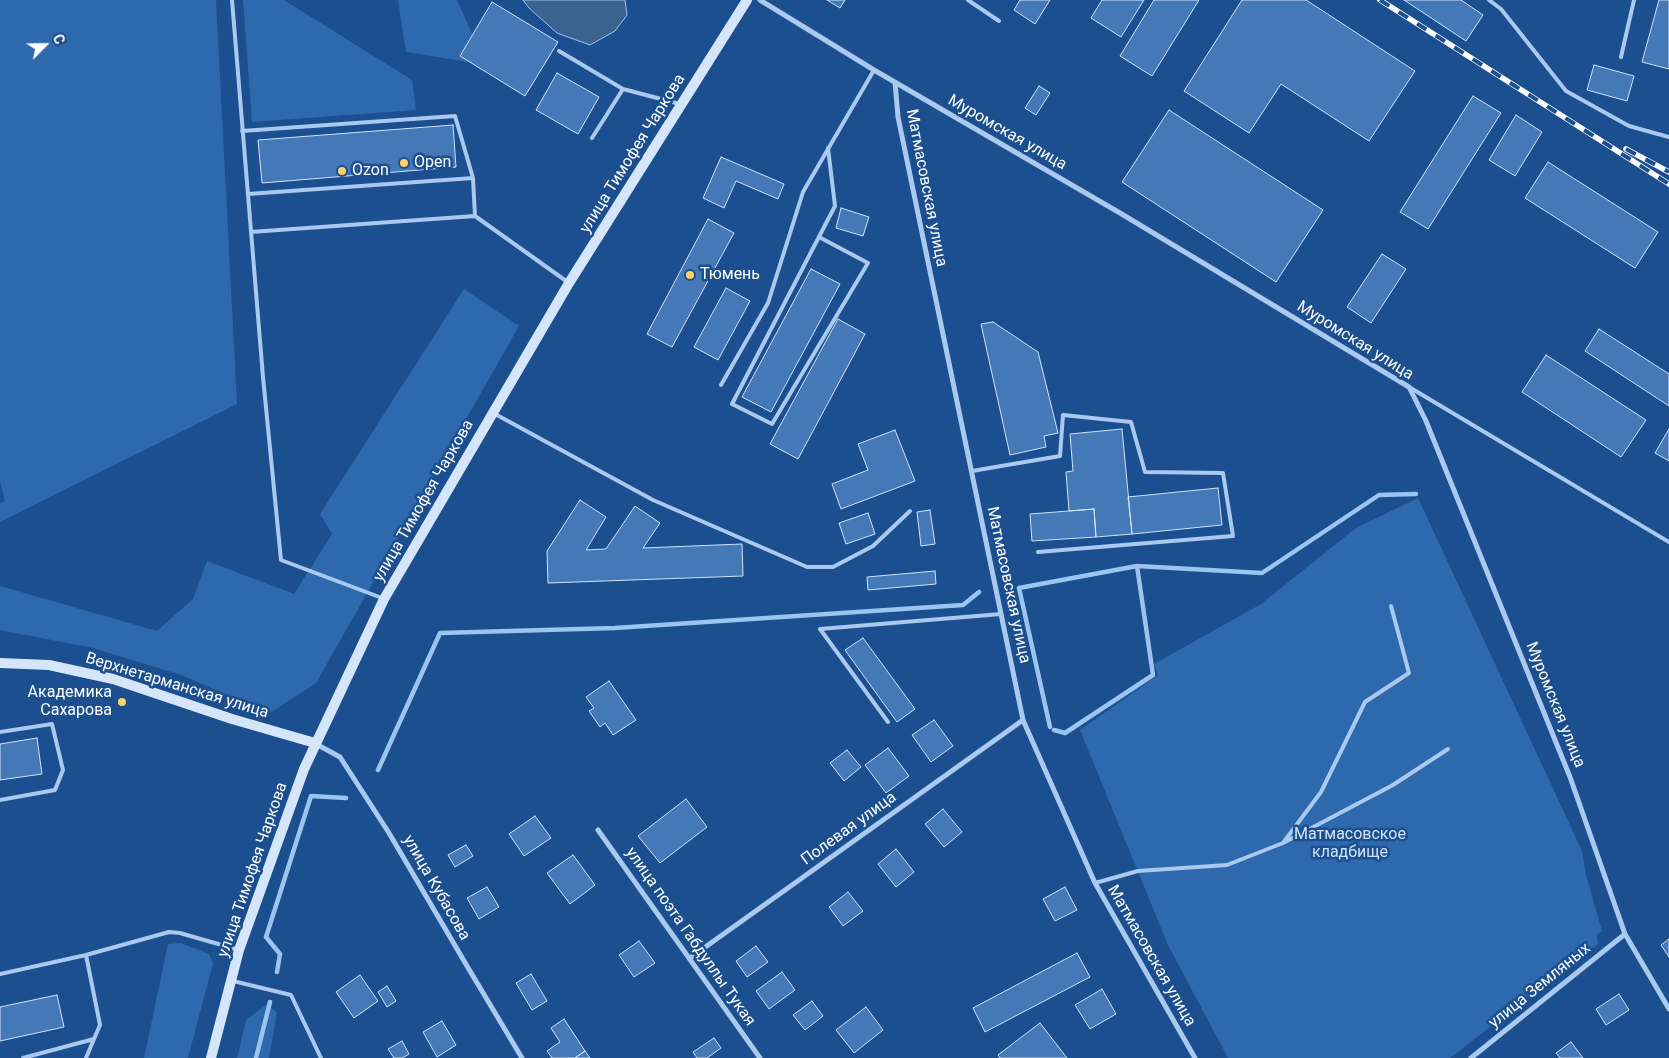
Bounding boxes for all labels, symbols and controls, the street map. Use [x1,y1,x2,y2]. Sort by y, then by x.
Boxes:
north arrow [20,20,70,70]
text: С [50,32,68,46]
street label: улица Тимофея Чаркова [576,71,690,237]
street label: Муромская улица [944,91,1070,175]
street label: Матмасовская улица [901,108,951,268]
place label: Open [414,153,451,173]
marker: Open [398,157,410,169]
place label: Ozon [352,161,389,181]
marker: Ozon [336,165,348,177]
place label: Тюмень [700,265,760,285]
marker: Тюмень [684,269,696,281]
street label: Муромская улица [1293,297,1417,385]
street label: улица Тимофея Чаркова [370,417,478,585]
street label: Матмасовская улица [982,505,1034,665]
street label: Муромская улица [1521,639,1589,771]
street label: Верхнетарманская улица [83,649,271,723]
place label: Академика Сахарова [28,683,112,721]
marker: Академика Сахарова [116,696,128,708]
street label: улица Тимофея Чаркова [214,780,292,960]
street label: Полевая улица [798,788,900,870]
park label: Матмасовское кладбище [1294,825,1406,863]
street label: улица Кубасова [398,832,474,944]
street label: улица поэта Габдуллы Тукая [621,844,759,1030]
street label: Матмасовская улица [1103,882,1199,1030]
street label: улица Земляных [1485,939,1595,1033]

